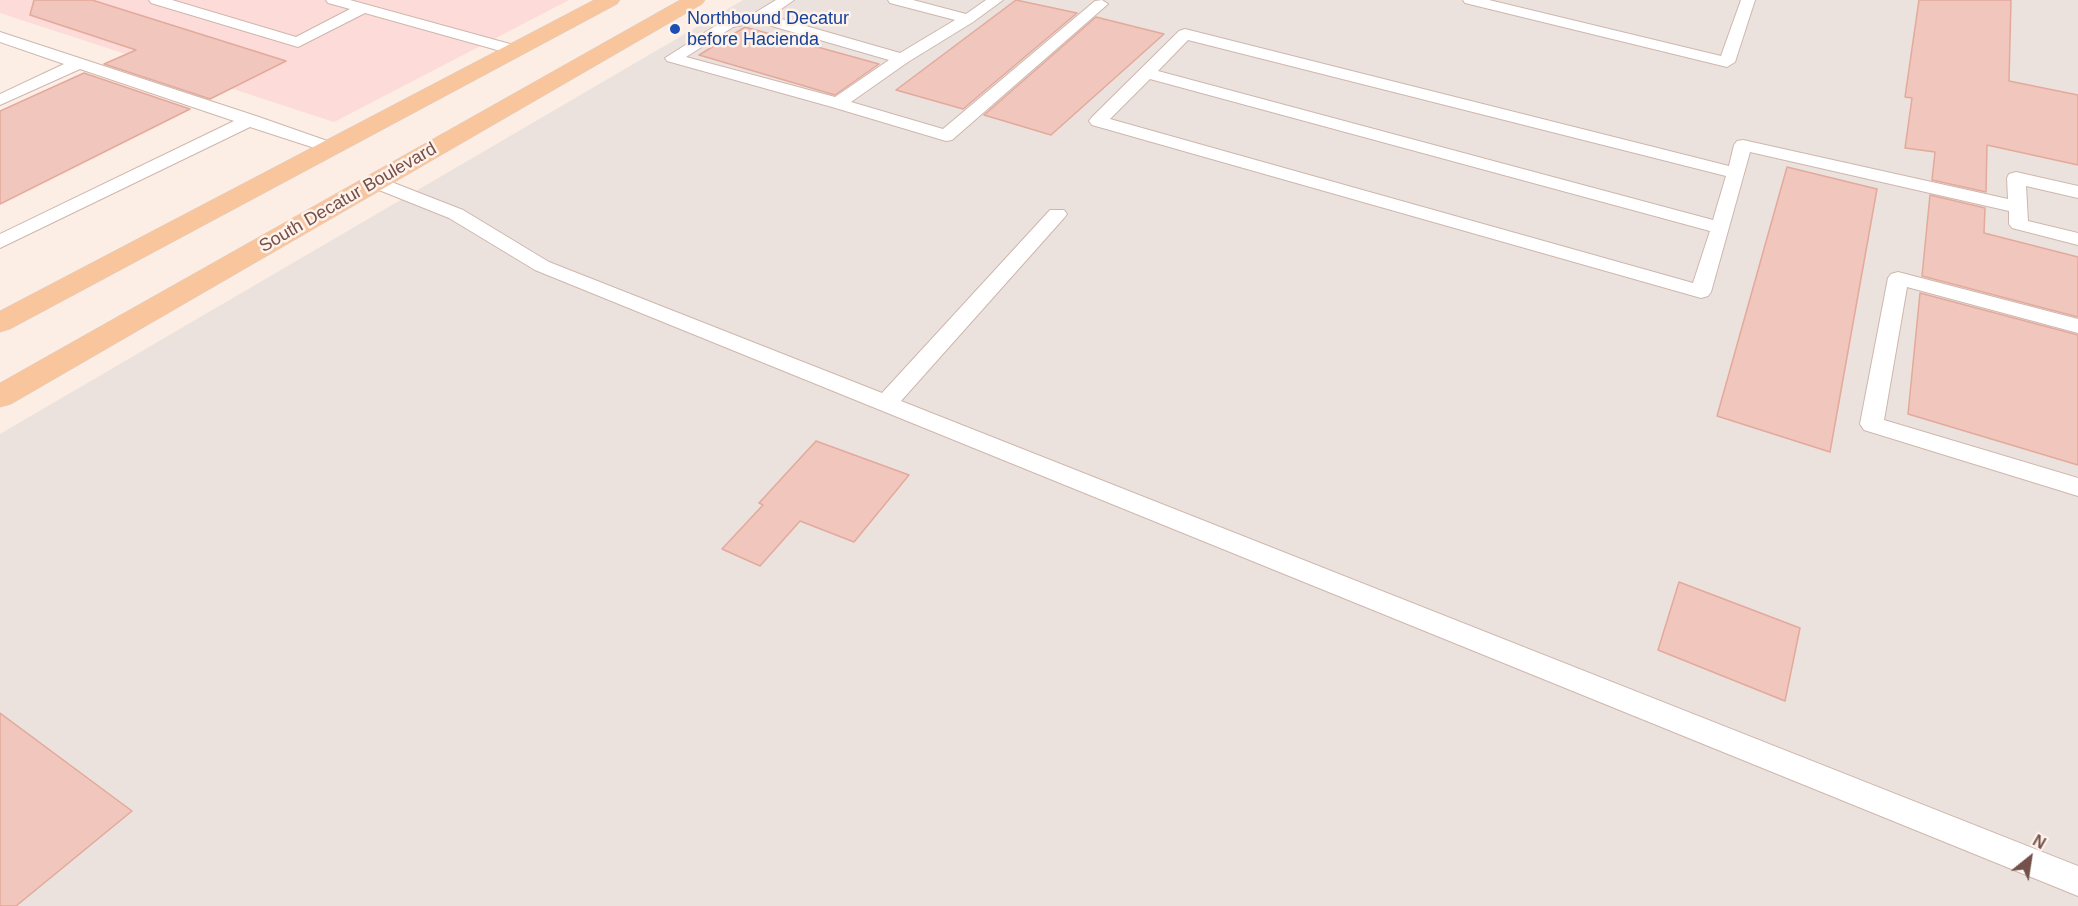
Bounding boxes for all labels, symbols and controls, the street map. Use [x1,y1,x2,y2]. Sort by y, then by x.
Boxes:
place label: Northbound Decatur before Hacienda [687,8,849,50]
marker: Northbound Decatur before Hacienda [668,22,682,36]
street label: South Decatur Boulevard [256,138,440,258]
north arrow [2000,828,2060,888]
text: N [2030,832,2049,852]

